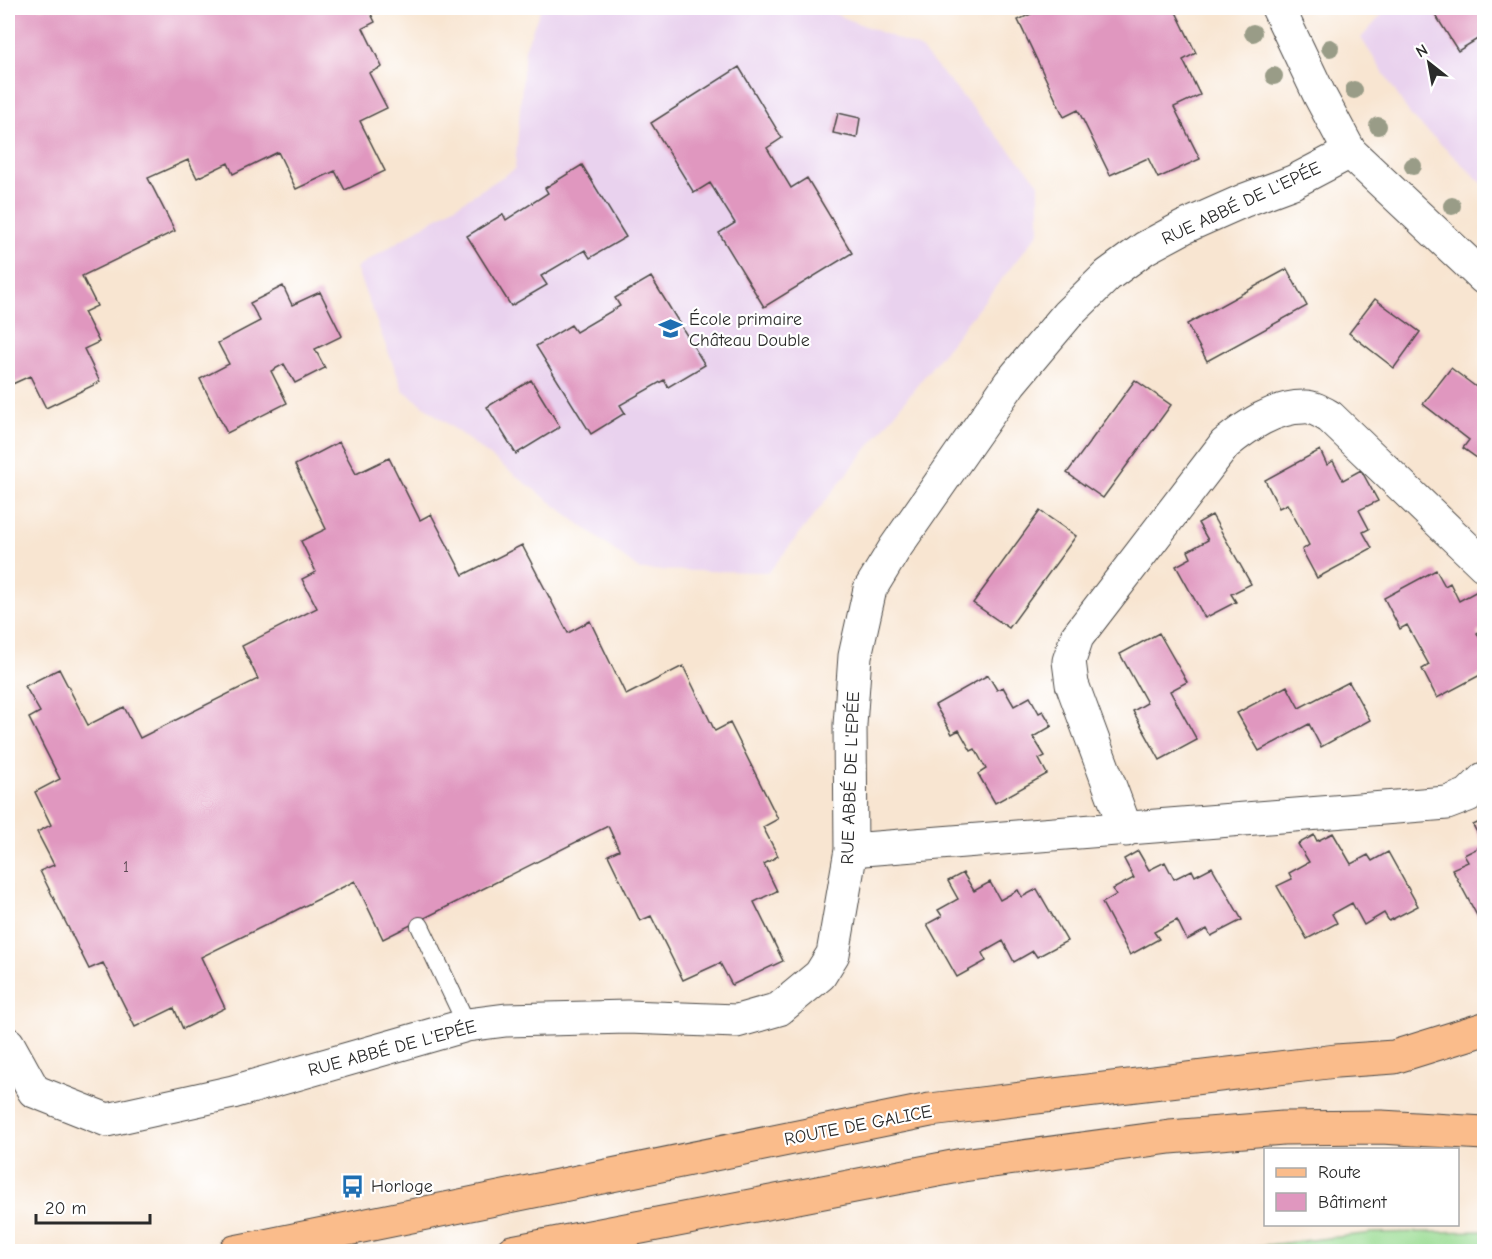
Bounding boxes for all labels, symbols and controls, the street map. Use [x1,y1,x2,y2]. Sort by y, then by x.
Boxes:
north arrow [1399,33,1459,93]
text: N [1413,41,1431,61]
street label: RUE ABBÉ DE L'EPÉE [1158,156,1324,250]
place label: École primaire Château Double [689,308,810,351]
school or university icon: École primaire Château Double [658,316,684,342]
street label: RUE ABBÉ DE L'EPÉE [836,691,864,865]
house number: 1 [123,858,129,876]
street label: RUE ABBÉ DE L'EPÉE [306,1015,479,1081]
street label: ROUTE DE GALICE [782,1101,934,1150]
legend [1264,1148,1459,1226]
text: Route [1318,1162,1361,1183]
bus stop icon: Horloge [340,1173,366,1199]
place label: Horloge [371,1176,433,1197]
scale bar [36,1187,150,1225]
text: Bâtiment [1318,1192,1388,1213]
text: 20 m [45,1198,86,1219]

